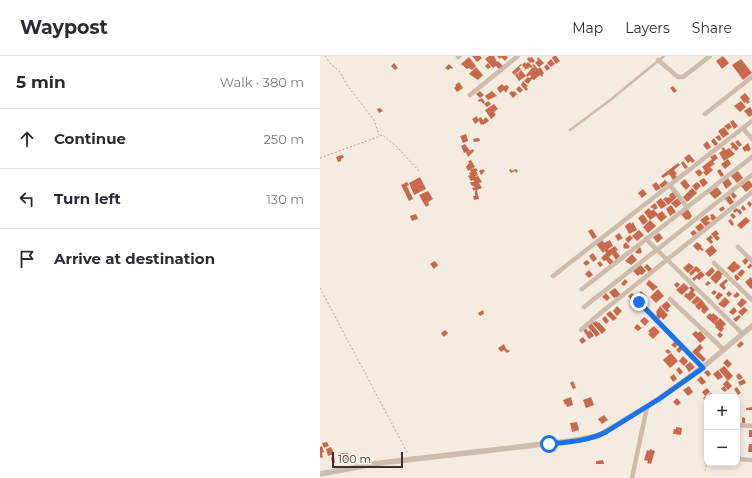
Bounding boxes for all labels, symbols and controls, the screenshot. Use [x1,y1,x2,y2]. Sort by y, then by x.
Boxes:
text: Waypost [20,16,108,39]
text: Map [572,19,603,37]
text: Layers [625,19,670,37]
text: Share [692,19,732,37]
text: 5 min [16,72,66,92]
text: Walk · 380 m [220,74,304,90]
icon: ahead [16,128,38,150]
text: Continue [54,129,126,148]
text: 250 m [263,131,304,147]
icon: left [16,188,38,210]
text: Turn left [54,189,121,208]
text: 130 m [266,191,304,207]
icon: arrive [16,248,38,270]
text: Arrive at destination [54,249,215,268]
route end [630,293,648,311]
map controls [704,394,740,466]
button: + [704,394,740,430]
button: − [704,430,740,466]
route start [540,435,558,453]
scale bar [332,450,403,469]
text: 100 m [338,452,371,466]

